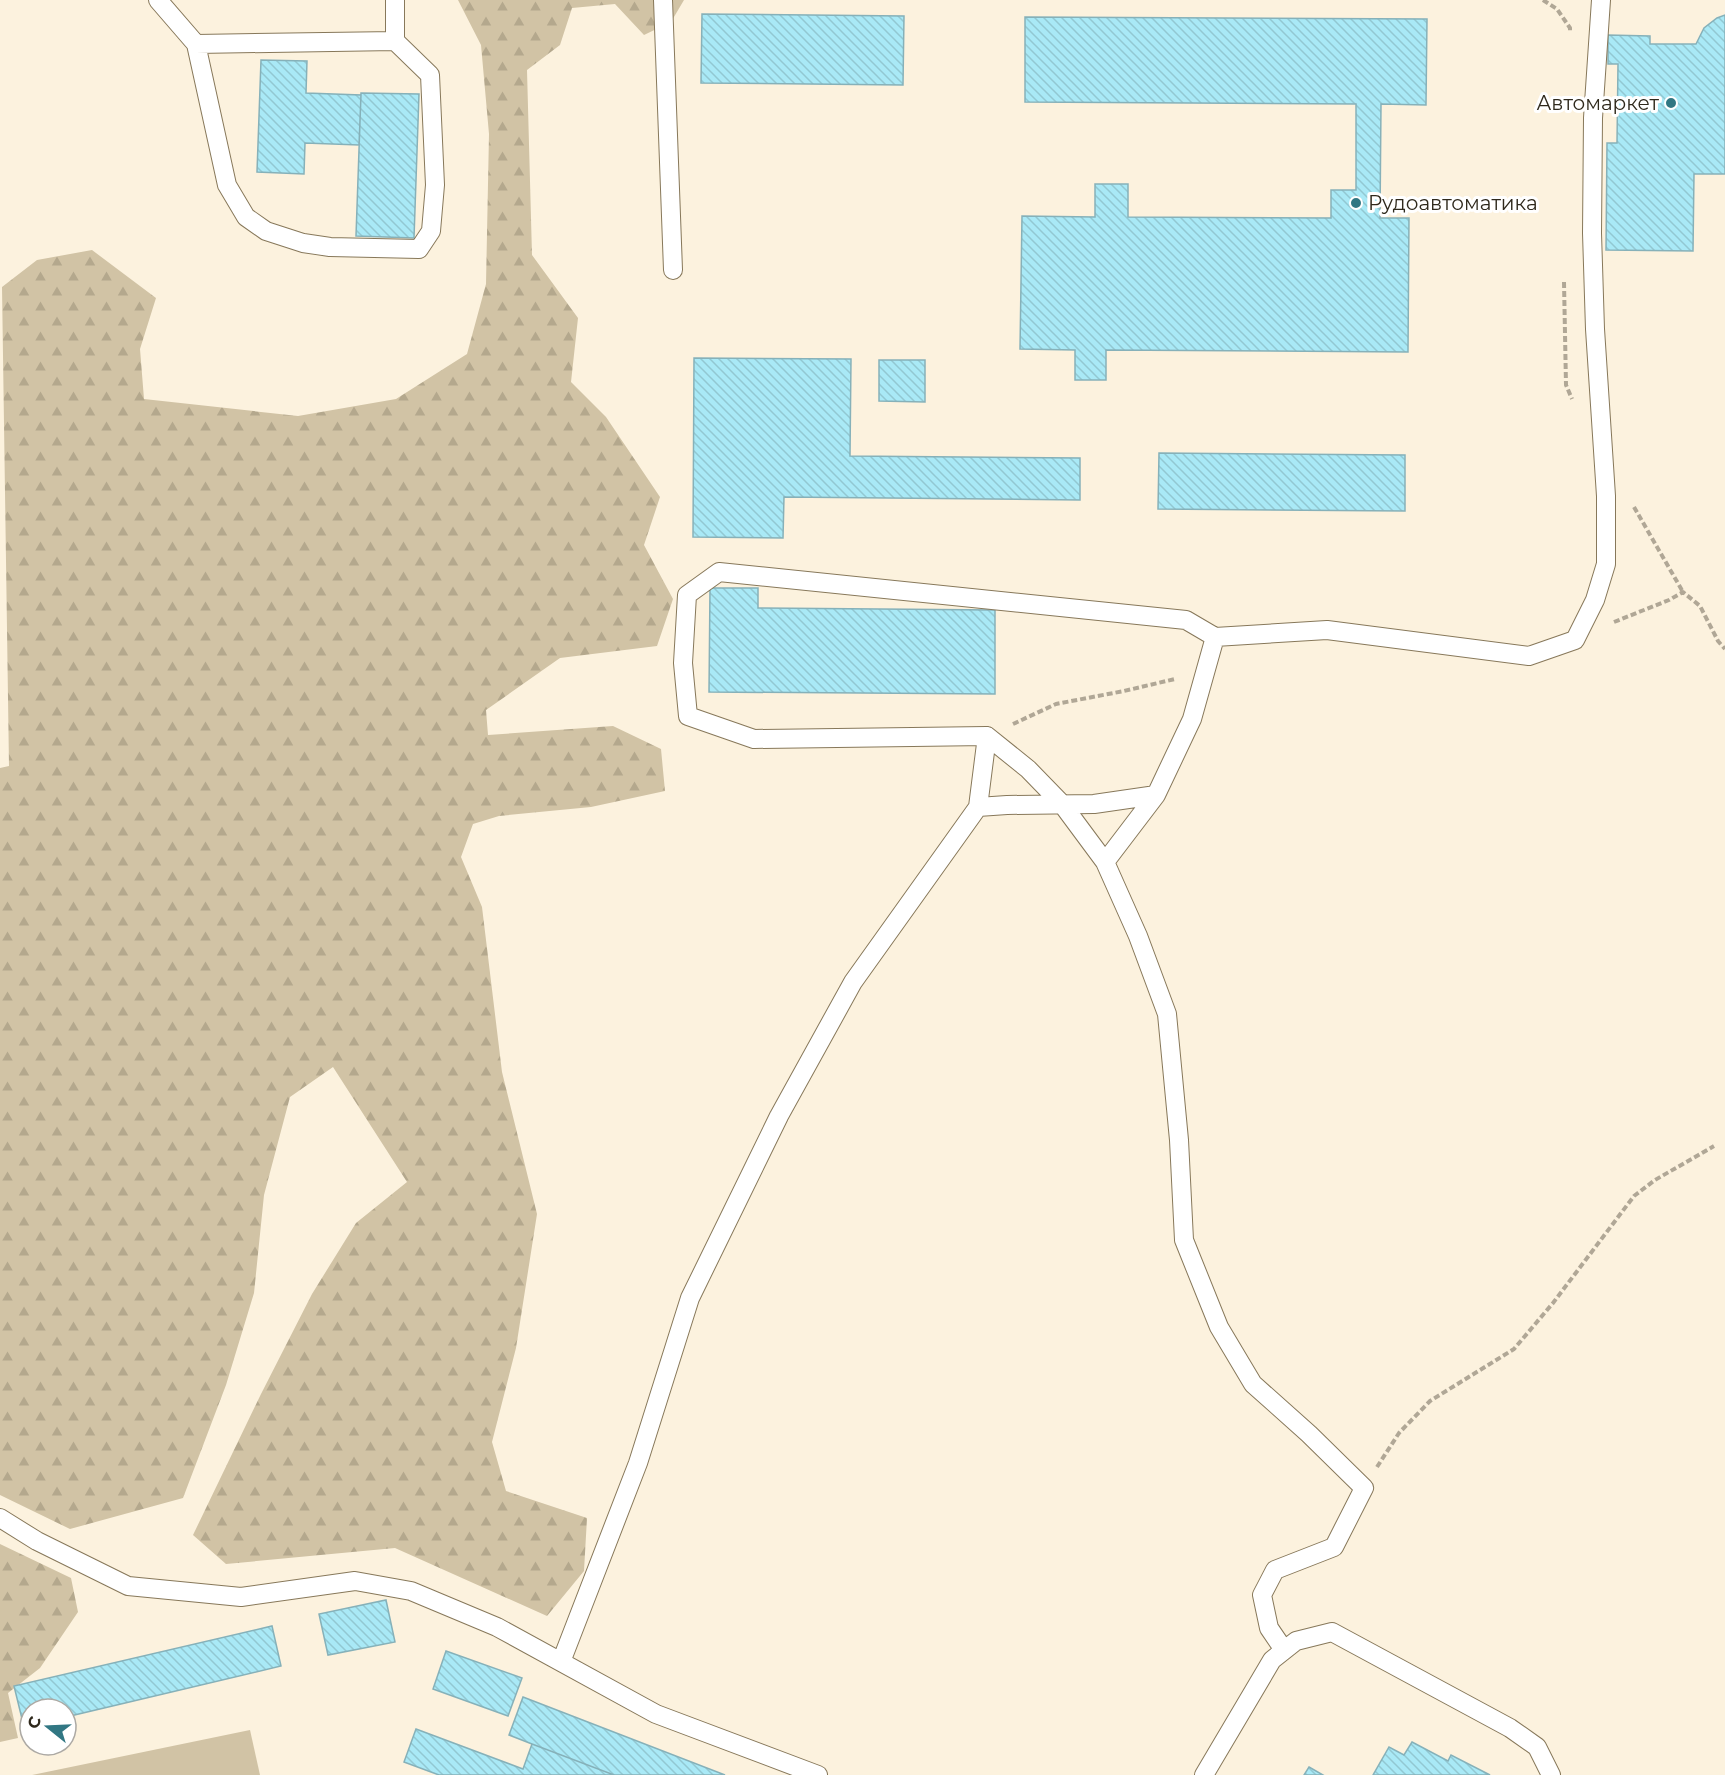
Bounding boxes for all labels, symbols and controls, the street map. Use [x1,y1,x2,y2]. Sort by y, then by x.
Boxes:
place label: Автомаркет [1536,91,1660,115]
marker: Автомаркет [1664,96,1678,110]
place label: Рудоавтоматика [1368,191,1538,215]
marker: Рудоавтоматика [1349,196,1363,210]
north arrow [18,1697,78,1757]
text: С [23,1714,45,1731]

